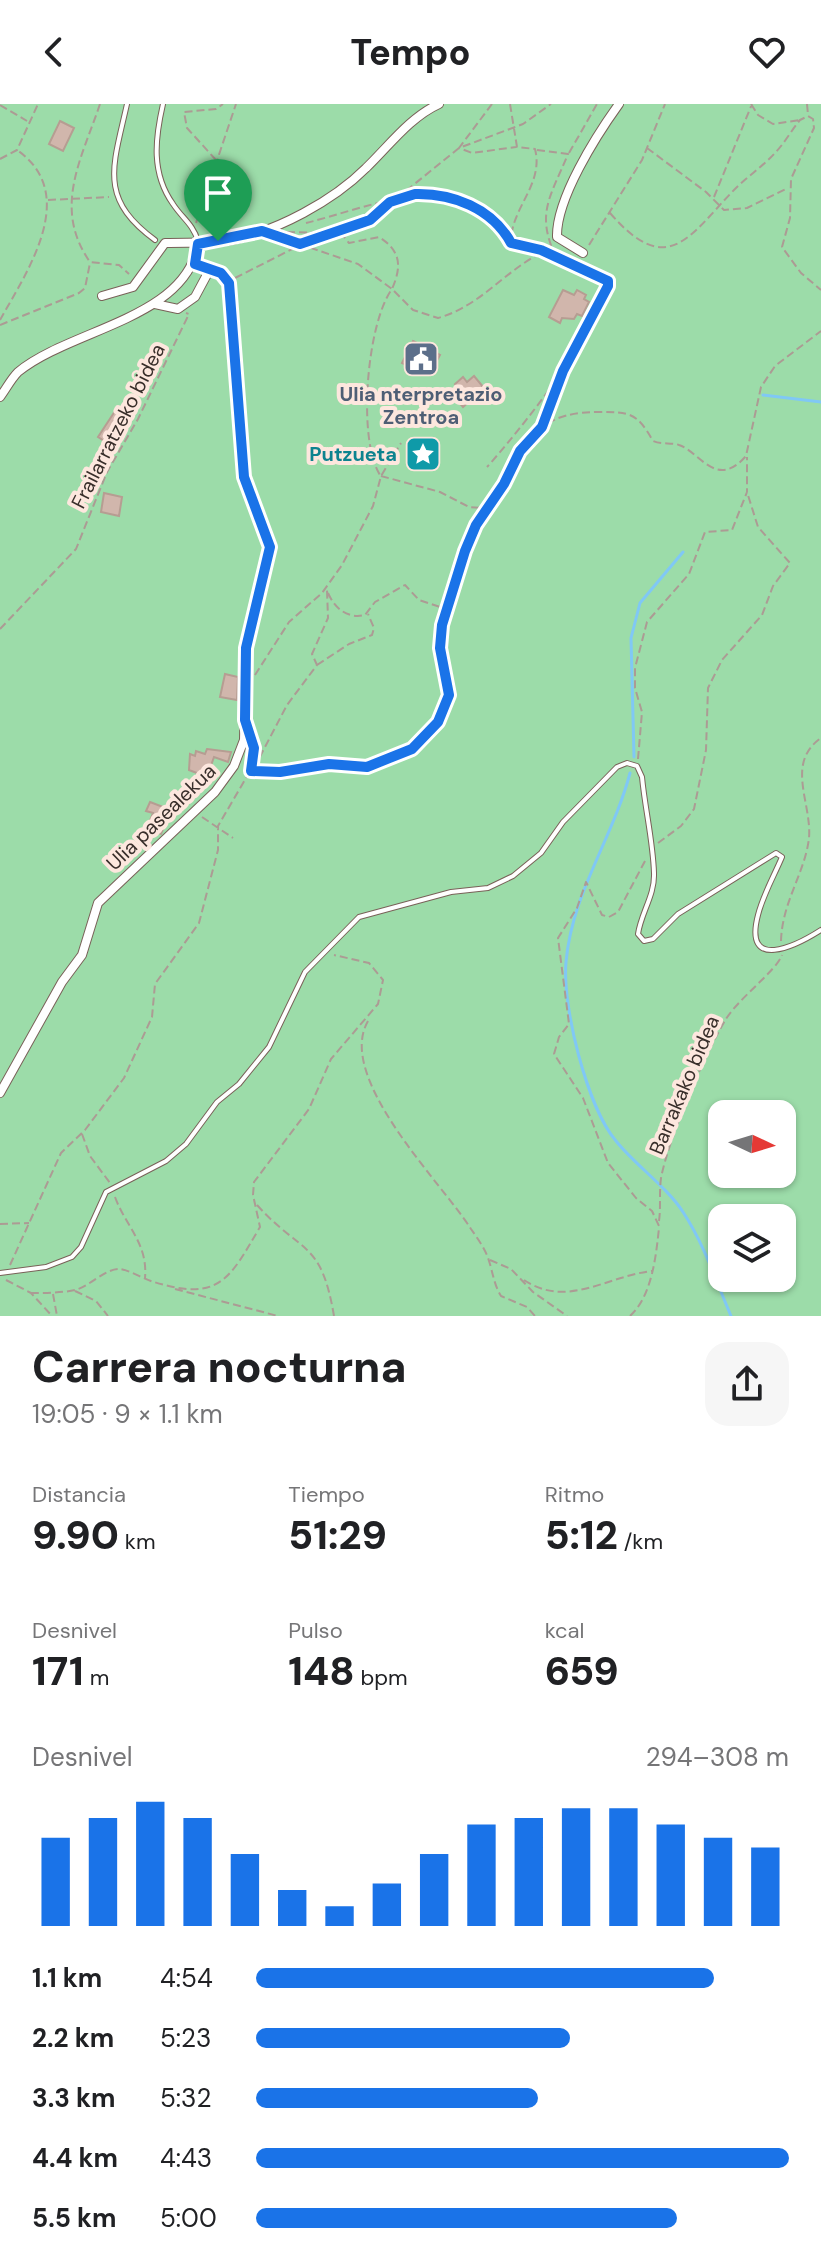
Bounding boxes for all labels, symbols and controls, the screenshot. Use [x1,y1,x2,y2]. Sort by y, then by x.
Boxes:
text: Tempo [351,29,470,76]
icon: back [32,30,76,74]
icon: heart [745,30,789,74]
pin [184,159,252,241]
icon: arrive [196,171,240,215]
street label: Frailarratzeko bidea [65,339,171,513]
public building icon: Ulia nterpretazio Zentroa [402,340,440,378]
place label: Ulia nterpretazio Zentroa [340,381,502,430]
place icon: Putzueta [404,435,442,473]
place label: Putzueta [309,441,397,467]
street label: Ulia pasealekua [101,758,221,876]
street label: Barrakako bidea [643,1012,725,1158]
north arrow [708,1100,796,1188]
map controls [708,1100,796,1292]
button: layers [708,1204,796,1292]
text: Carrera nocturna [32,1338,406,1396]
button: share [705,1342,789,1426]
text: 19:05 · 9 × 1.1 km [32,1397,223,1431]
text: Distancia [32,1480,126,1509]
text: Tiempo [288,1480,365,1509]
text: Ritmo [545,1480,604,1509]
text: 9.90 [32,1509,119,1561]
text: 51:29 [288,1509,387,1561]
text: 5:12 [545,1509,618,1561]
text: km [119,1527,156,1556]
text: /km [618,1527,663,1556]
text: Desnivel [32,1616,117,1645]
text: Pulso [288,1616,343,1645]
text: kcal [545,1616,584,1645]
text: 171 [32,1645,84,1697]
text: 148 [288,1645,355,1697]
text: 659 [545,1645,619,1697]
text: m [84,1663,109,1692]
text: bpm [355,1663,408,1692]
text: Desnivel [32,1740,133,1774]
text: 294–308 m [646,1740,789,1774]
text: 1.1 km [32,1961,102,1995]
text: 4:54 [160,1961,213,1995]
text: 2.2 km [32,2021,114,2055]
text: 5:23 [160,2021,211,2055]
text: 3.3 km [32,2081,116,2115]
text: 5:32 [160,2081,211,2115]
text: 4.4 km [32,2141,118,2175]
text: 4:43 [160,2141,212,2175]
text: 5.5 km [32,2201,117,2235]
text: 5:00 [160,2201,217,2235]

